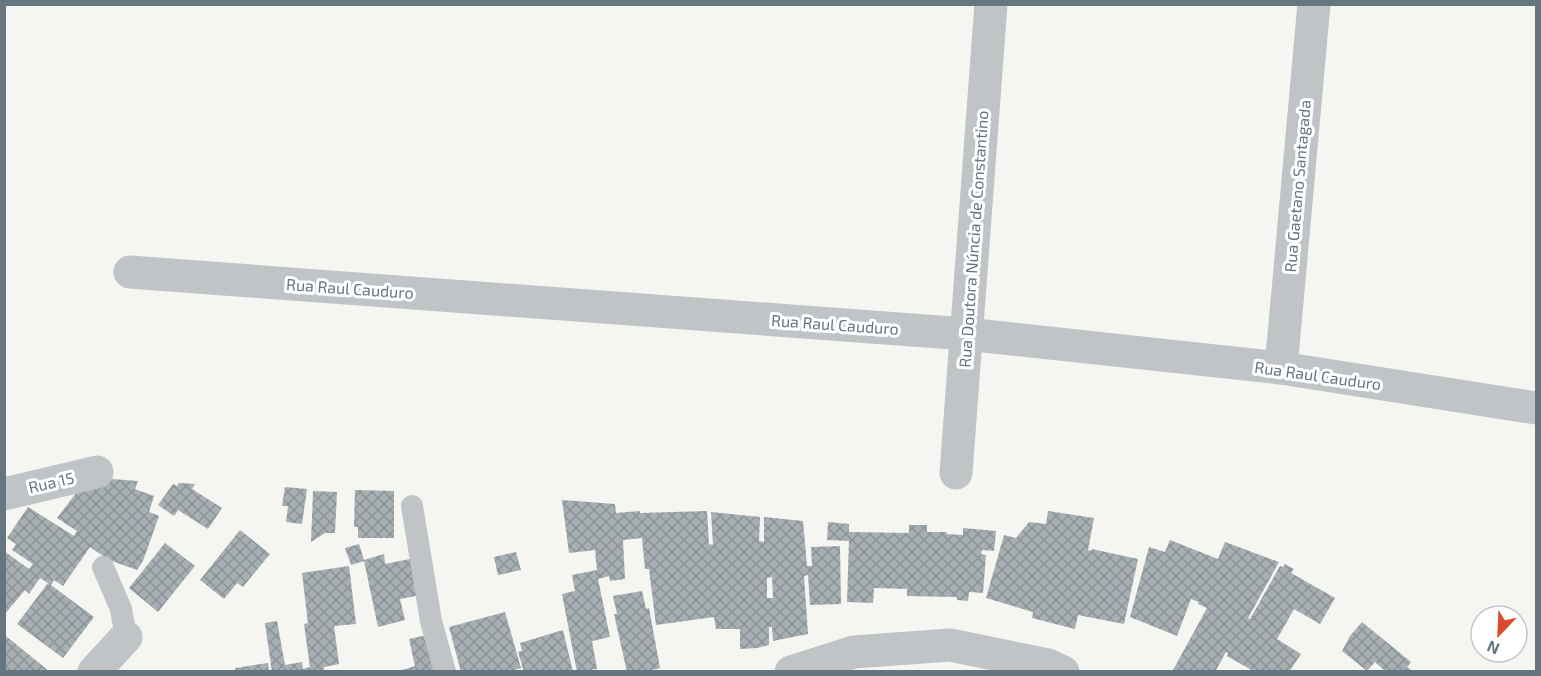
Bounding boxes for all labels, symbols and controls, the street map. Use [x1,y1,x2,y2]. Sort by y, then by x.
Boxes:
street label: Rua Gaetano Santagada [1280,99,1314,273]
street label: Rua Doutora Núncia de Constantino [955,110,991,368]
street label: Rua Raul Cauduro [286,274,414,302]
street label: Rua Raul Cauduro [771,310,899,338]
street label: Rua Raul Cauduro [1253,357,1383,393]
street label: Rua 15 [26,468,76,496]
north arrow [1469,604,1529,664]
text: N [1484,637,1502,659]

